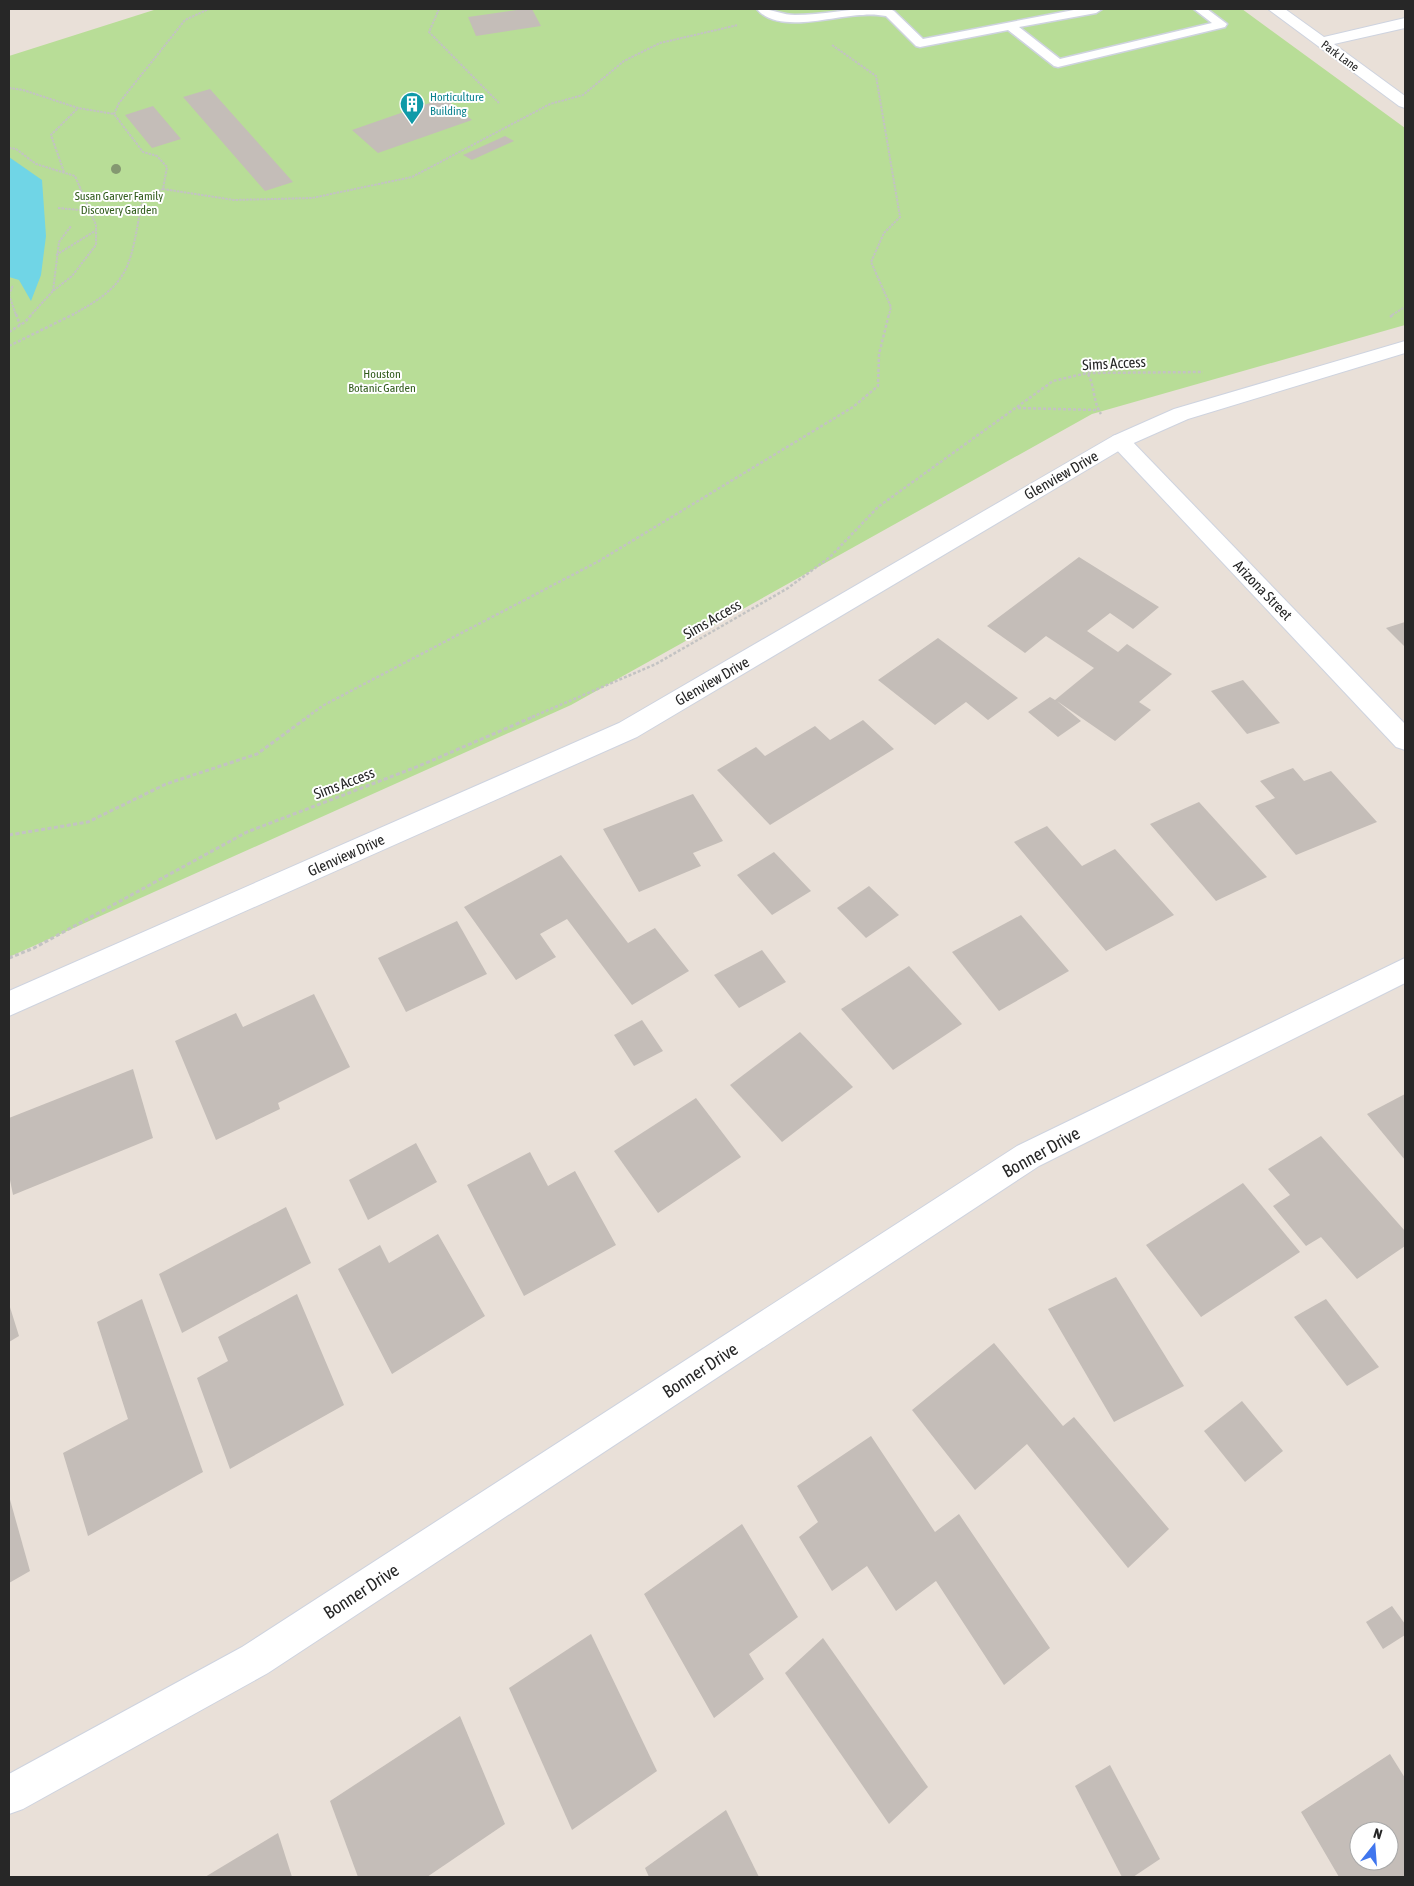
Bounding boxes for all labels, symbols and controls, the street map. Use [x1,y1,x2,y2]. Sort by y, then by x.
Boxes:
street label: Park Lane [1318,38,1362,74]
place label: Horticulture Building [430,90,484,118]
building icon: Horticulture Building [399,91,425,125]
park label: Susan Garver Family Discovery Garden [75,189,163,217]
street label: Sims Access [1082,353,1146,373]
park label: Houston Botanic Garden [348,367,416,395]
street label: Glenview Drive [1021,447,1101,503]
street label: Arizona Street [1230,556,1296,624]
street label: Sims Access [680,596,744,642]
street label: Glenview Drive [672,653,752,709]
street label: Sims Access [311,764,377,802]
street label: Glenview Drive [305,830,387,879]
street label: Bonner Drive [999,1122,1083,1182]
street label: Bonner Drive [658,1338,742,1402]
street label: Bonner Drive [319,1559,403,1623]
north arrow [1349,1821,1399,1871]
text: N [1372,1825,1384,1842]

